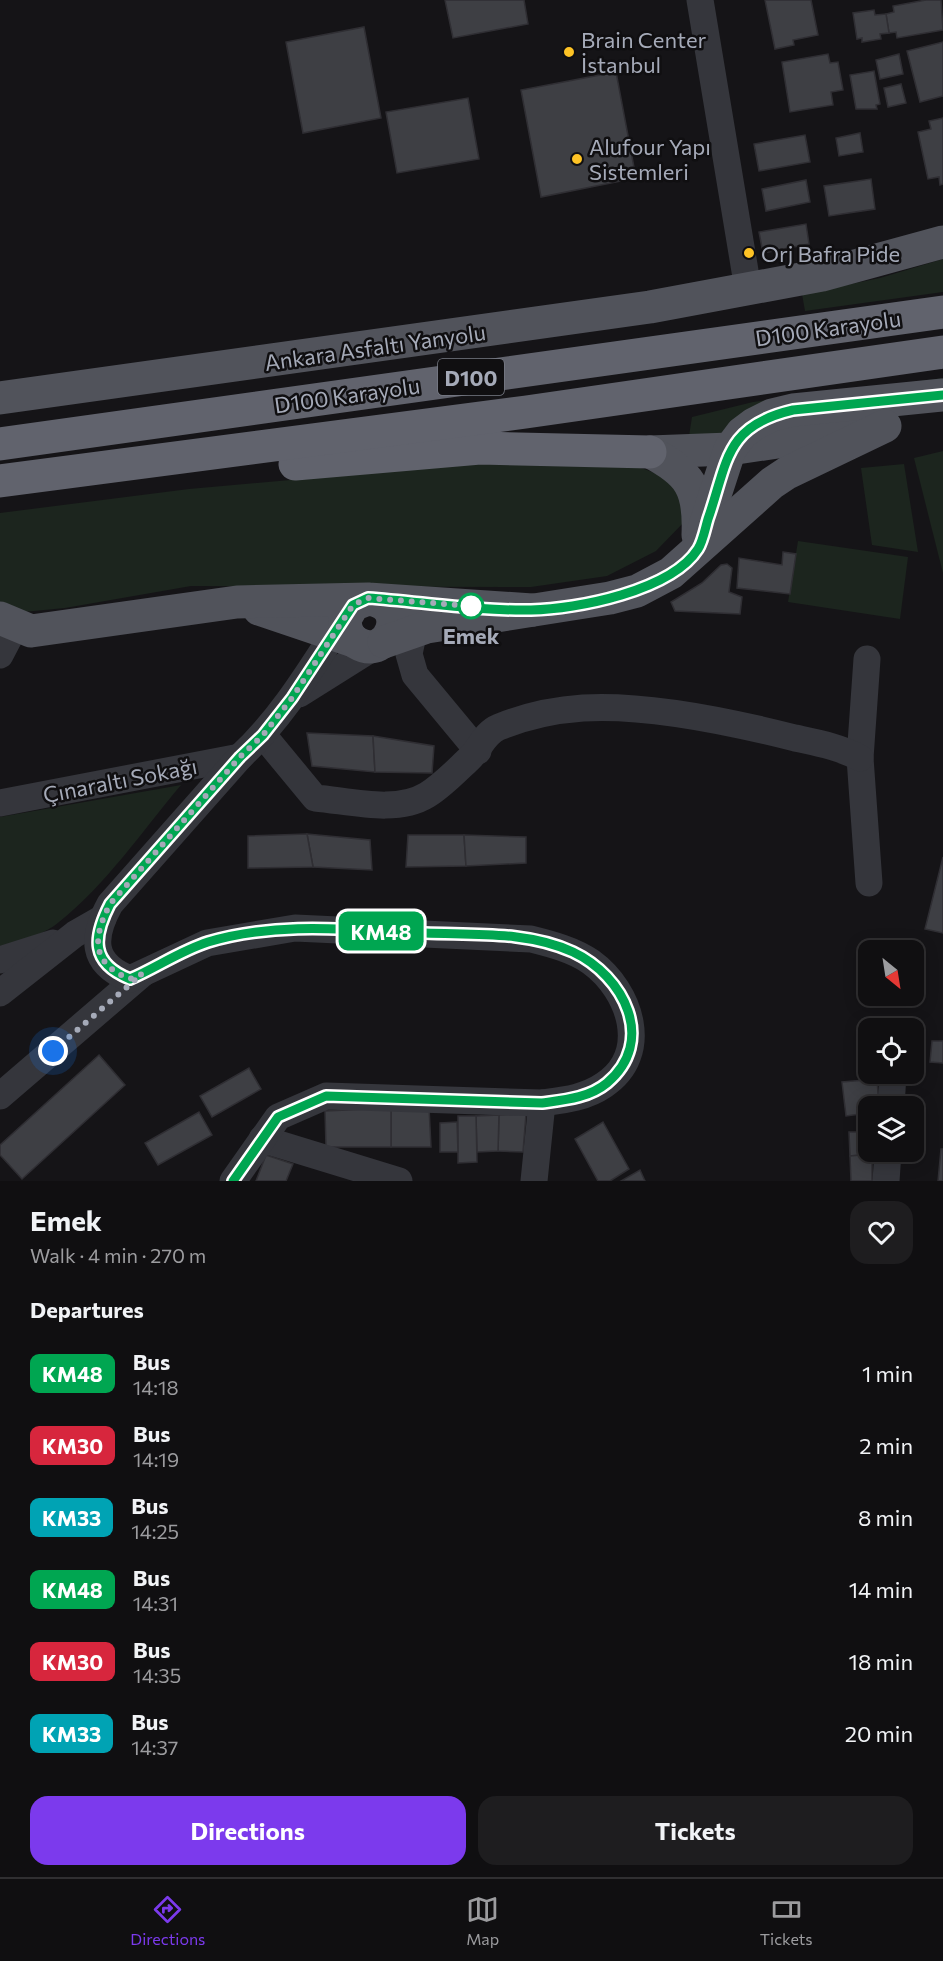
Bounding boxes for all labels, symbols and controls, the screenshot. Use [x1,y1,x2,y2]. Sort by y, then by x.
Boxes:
place label: Brain Center İstanbul [581,26,706,78]
marker: Brain Center İstanbul [562,45,576,59]
place label: Alufour Yapı Sistemleri [589,133,711,185]
marker: Alufour Yapı Sistemleri [570,152,584,166]
place label: Orj Bafra Pide [761,240,900,267]
marker: Orj Bafra Pide [742,246,756,260]
street label: D100 Karayolu [754,304,902,352]
street label: Ankara Asfaltı Yanyolu [263,318,487,376]
road number: D100 [438,359,504,395]
street label: D100 Karayolu [273,371,421,419]
marker: Emek [458,593,484,619]
place label: Emek [443,622,500,649]
street label: Çınaraltı Sokağı [41,752,199,808]
line badge: KM48 [339,912,423,950]
text: KM48 [351,919,411,944]
north arrow [858,940,924,1006]
map controls [858,940,924,1162]
button: locate [858,1018,924,1084]
your location [38,1036,68,1066]
button: layers [858,1096,924,1162]
button: heart [850,1201,913,1264]
text: Emek [30,1203,102,1237]
text: Walk · 4 min · 270 m [30,1243,206,1267]
text: Departures [30,1296,144,1323]
text: Bus [133,1348,170,1375]
text: 1 min [862,1360,913,1387]
text: KM48 [42,1361,103,1386]
text: 14:18 [133,1375,179,1399]
text: Bus [133,1420,170,1447]
text: 2 min [859,1432,913,1459]
text: KM30 [42,1433,103,1458]
text: 14:19 [133,1447,179,1471]
text: Bus [131,1492,169,1519]
text: 8 min [858,1504,913,1531]
text: KM33 [42,1505,101,1530]
text: 14:25 [131,1519,179,1543]
text: Bus [133,1564,170,1591]
text: 14 min [849,1576,913,1603]
text: KM48 [42,1577,103,1602]
text: 14:31 [133,1591,178,1615]
text: Bus [133,1636,170,1663]
text: 18 min [849,1648,913,1675]
text: KM30 [42,1649,103,1674]
text: 14:35 [133,1663,181,1687]
text: Bus [131,1708,169,1735]
text: 20 min [845,1720,913,1747]
text: KM33 [42,1721,101,1746]
text: 14:37 [131,1735,178,1759]
button: Directions [30,1796,466,1865]
button: Tickets [478,1796,913,1865]
tab: Directions [130,1893,205,1948]
tab: Map [466,1893,499,1948]
tab: Tickets [760,1893,813,1948]

